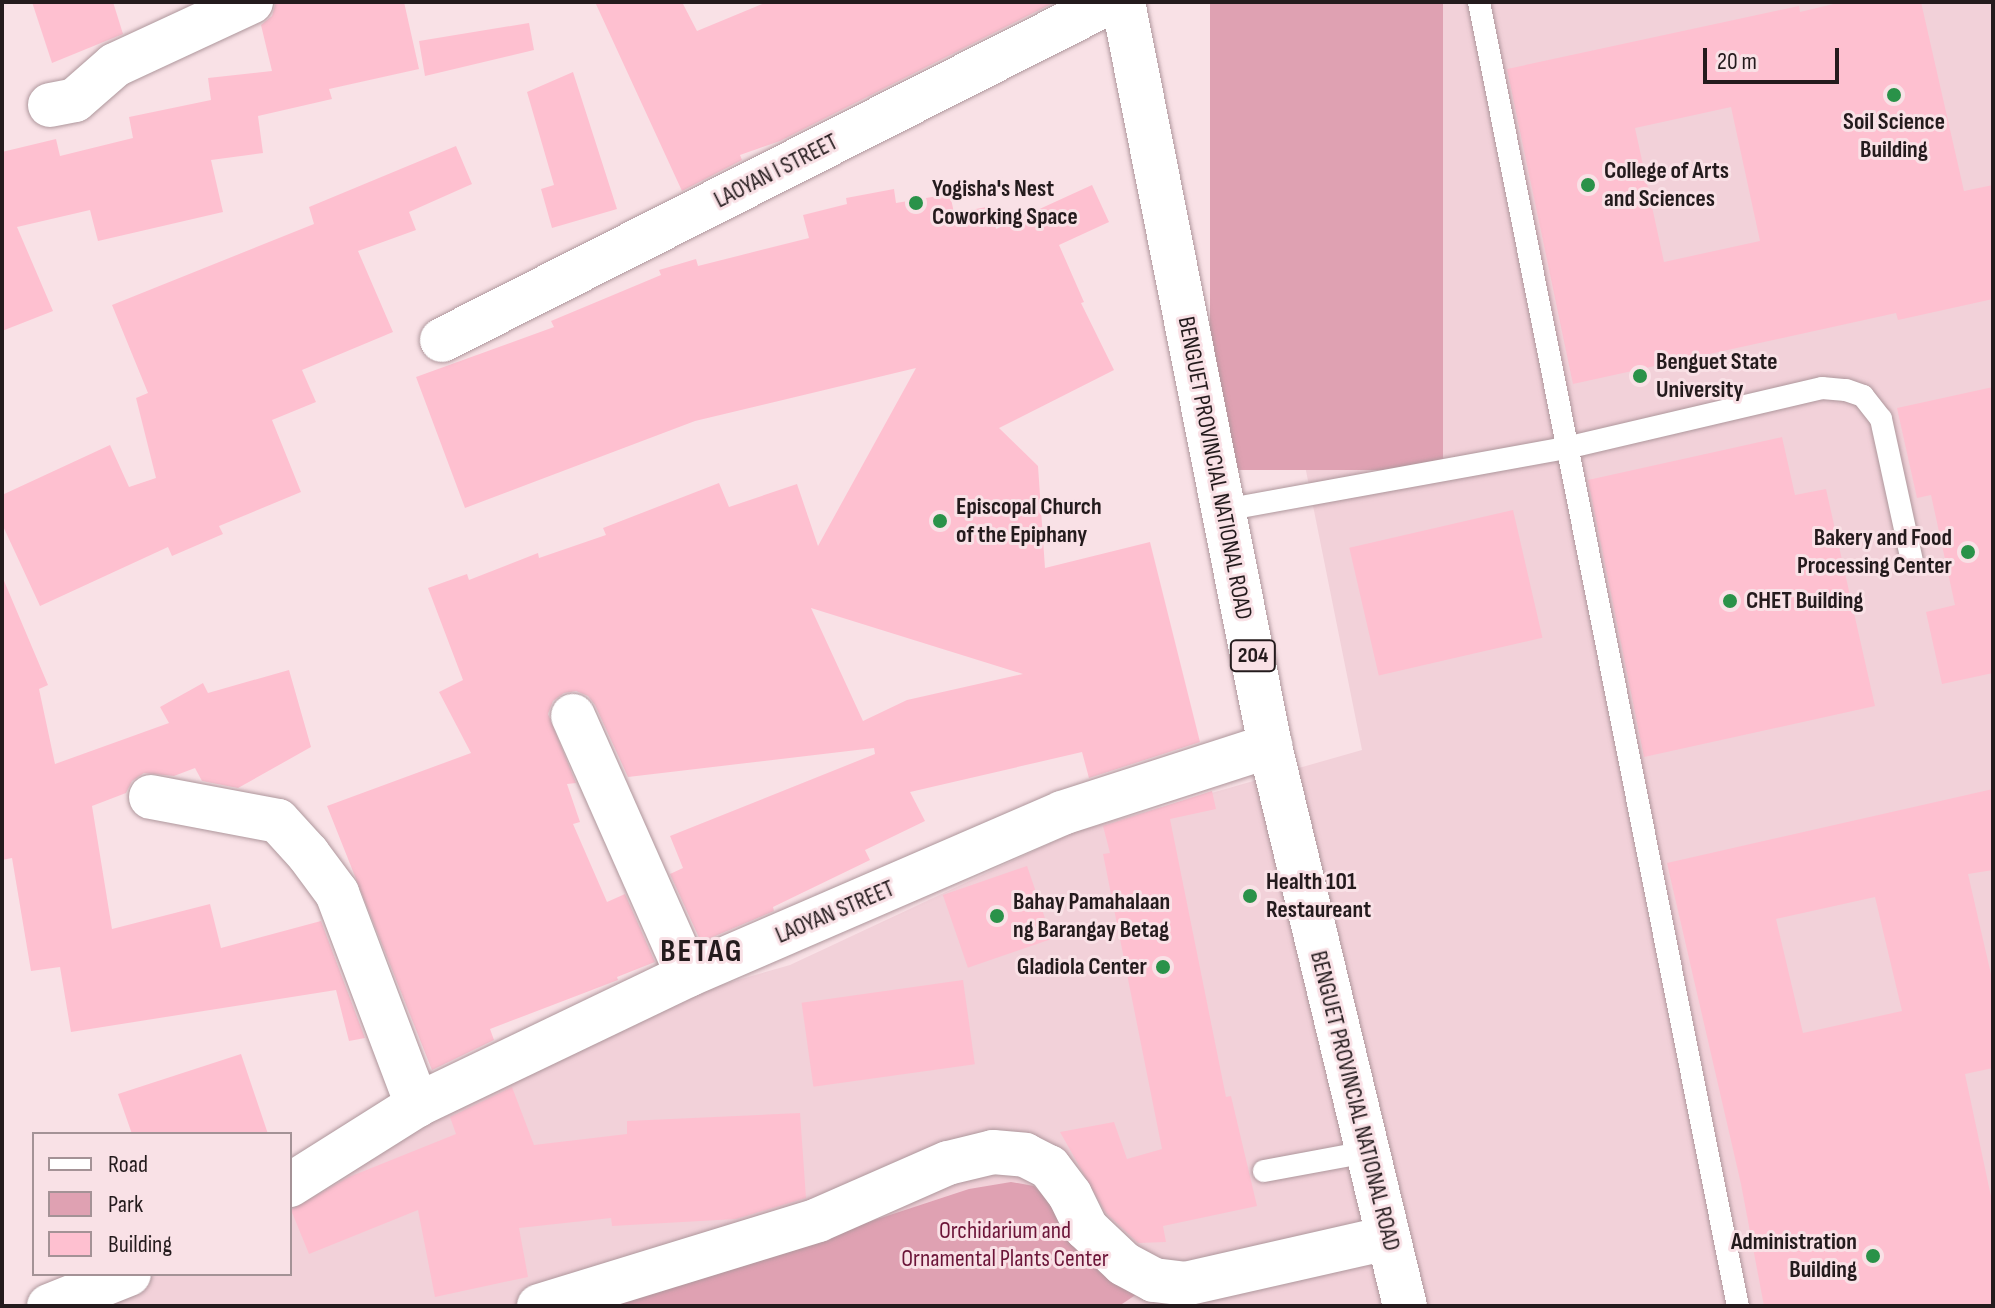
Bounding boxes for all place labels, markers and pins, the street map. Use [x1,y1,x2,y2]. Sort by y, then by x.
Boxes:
marker: Soil Science Building [1885,86,1903,104]
place label: Soil Science Building [1843,108,1945,164]
place label: College of Arts and Sciences [1604,157,1729,213]
place label: Yogisha's Nest Coworking Space [932,175,1078,231]
marker: College of Arts and Sciences [1579,176,1597,194]
marker: Yogisha's Nest Coworking Space [907,194,925,212]
place label: Benguet State University [1656,348,1777,404]
marker: Benguet State University [1631,367,1649,385]
place label: Episcopal Church of the Epiphany [956,493,1102,549]
marker: Episcopal Church of the Epiphany [931,512,949,530]
place label: Bakery and Food Processing Center [1797,524,1952,580]
marker: Bakery and Food Processing Center [1959,543,1977,561]
place label: CHET Building [1746,587,1863,615]
marker: CHET Building [1721,592,1739,610]
place label: Health 101 Restaureant [1266,868,1371,924]
marker: Health 101 Restaureant [1241,887,1259,905]
place label: Bahay Pamahalaan ng Barangay Betag [1013,888,1170,944]
marker: Bahay Pamahalaan ng Barangay Betag [988,907,1006,925]
place label: Gladiola Center [1017,953,1147,981]
marker: Gladiola Center [1154,958,1172,976]
place label: Administration Building [1731,1228,1857,1284]
marker: Administration Building [1864,1247,1882,1265]

